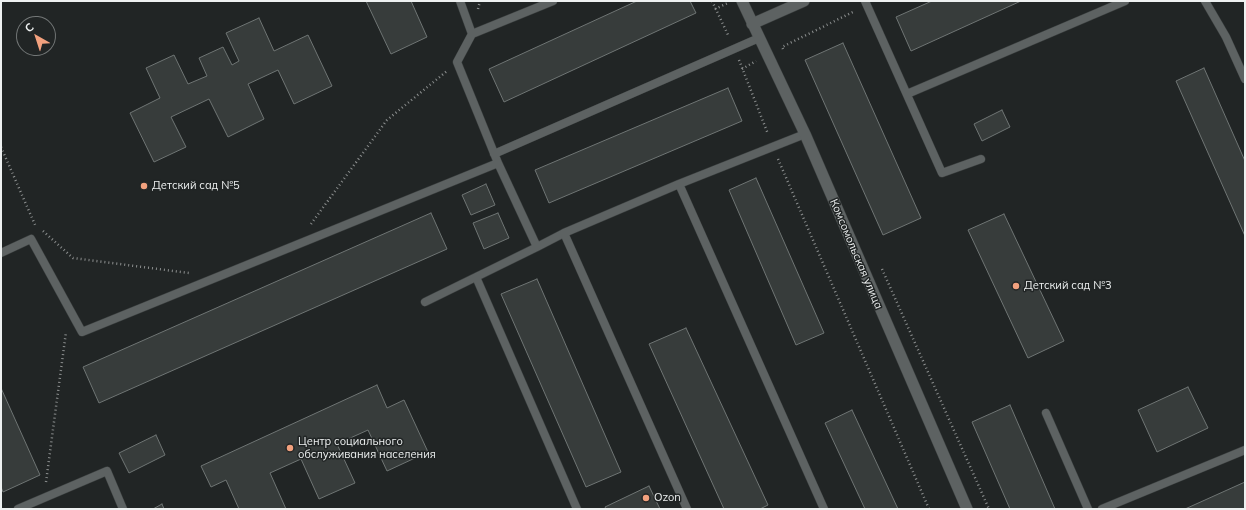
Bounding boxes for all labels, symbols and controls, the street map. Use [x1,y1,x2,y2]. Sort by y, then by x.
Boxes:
north arrow [16,16,56,56]
text: С [22,20,36,35]
place label: Детский сад №5 [152,179,240,193]
marker: Детский сад №5 [139,181,149,191]
street label: Комсомольская улица [827,197,885,311]
place label: Детский сад №3 [1024,279,1112,293]
marker: Детский сад №3 [1011,281,1021,291]
place label: Центр социального обслуживания населения [298,435,436,461]
marker: Центр социального обслуживания населения [285,443,295,453]
place label: Ozon [654,491,681,505]
marker: Ozon [641,493,651,503]

